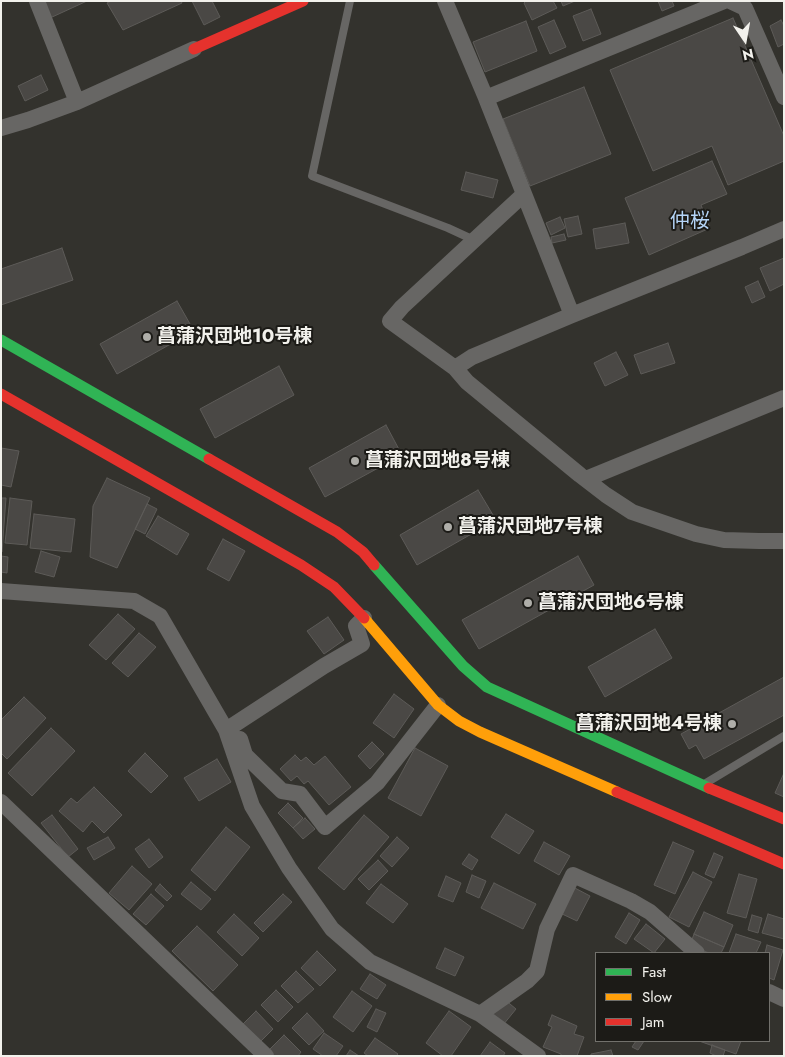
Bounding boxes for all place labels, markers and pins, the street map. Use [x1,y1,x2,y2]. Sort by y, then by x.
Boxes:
place label: 菖蒲沢団地10号棟 [157,326,312,348]
marker: 菖蒲沢団地10号棟 [141,331,153,343]
place label: 菖蒲沢団地8号棟 [365,450,510,472]
marker: 菖蒲沢団地8号棟 [349,455,361,467]
place label: 菖蒲沢団地7号棟 [458,516,602,538]
marker: 菖蒲沢団地7号棟 [442,521,454,533]
place label: 菖蒲沢団地6号棟 [538,592,684,614]
marker: 菖蒲沢団地6号棟 [522,597,534,609]
place label: 菖蒲沢団地4号棟 [576,713,722,735]
marker: 菖蒲沢団地4号棟 [726,718,738,730]

